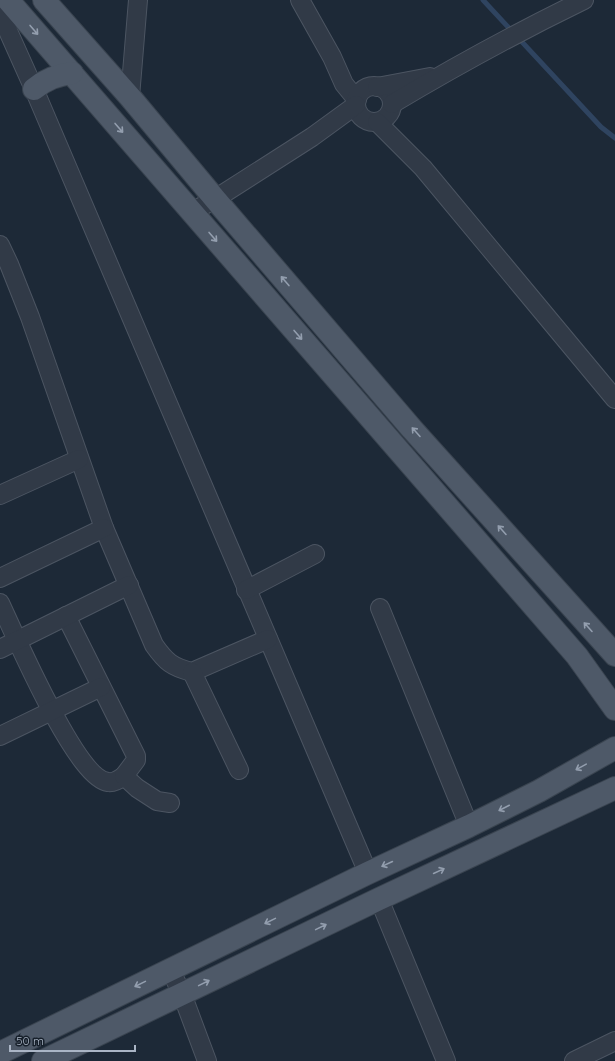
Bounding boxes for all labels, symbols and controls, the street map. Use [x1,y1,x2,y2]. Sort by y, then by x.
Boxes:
one-way arrow [29,24,38,35]
one-way arrow [114,122,123,132]
one-way arrow [209,231,218,242]
one-way arrow [281,276,290,286]
one-way arrow [294,330,303,340]
one-way arrow [411,427,420,438]
one-way arrow [498,525,507,535]
one-way arrow [584,621,593,632]
one-way arrow [575,764,587,772]
one-way arrow [498,805,510,813]
one-way arrow [381,861,393,868]
one-way arrow [432,867,444,874]
one-way arrow [264,918,276,925]
one-way arrow [315,922,327,930]
one-way arrow [198,979,210,987]
one-way arrow [134,981,146,988]
scale bar [10,1027,135,1053]
text: 50 m [16,1033,44,1048]

